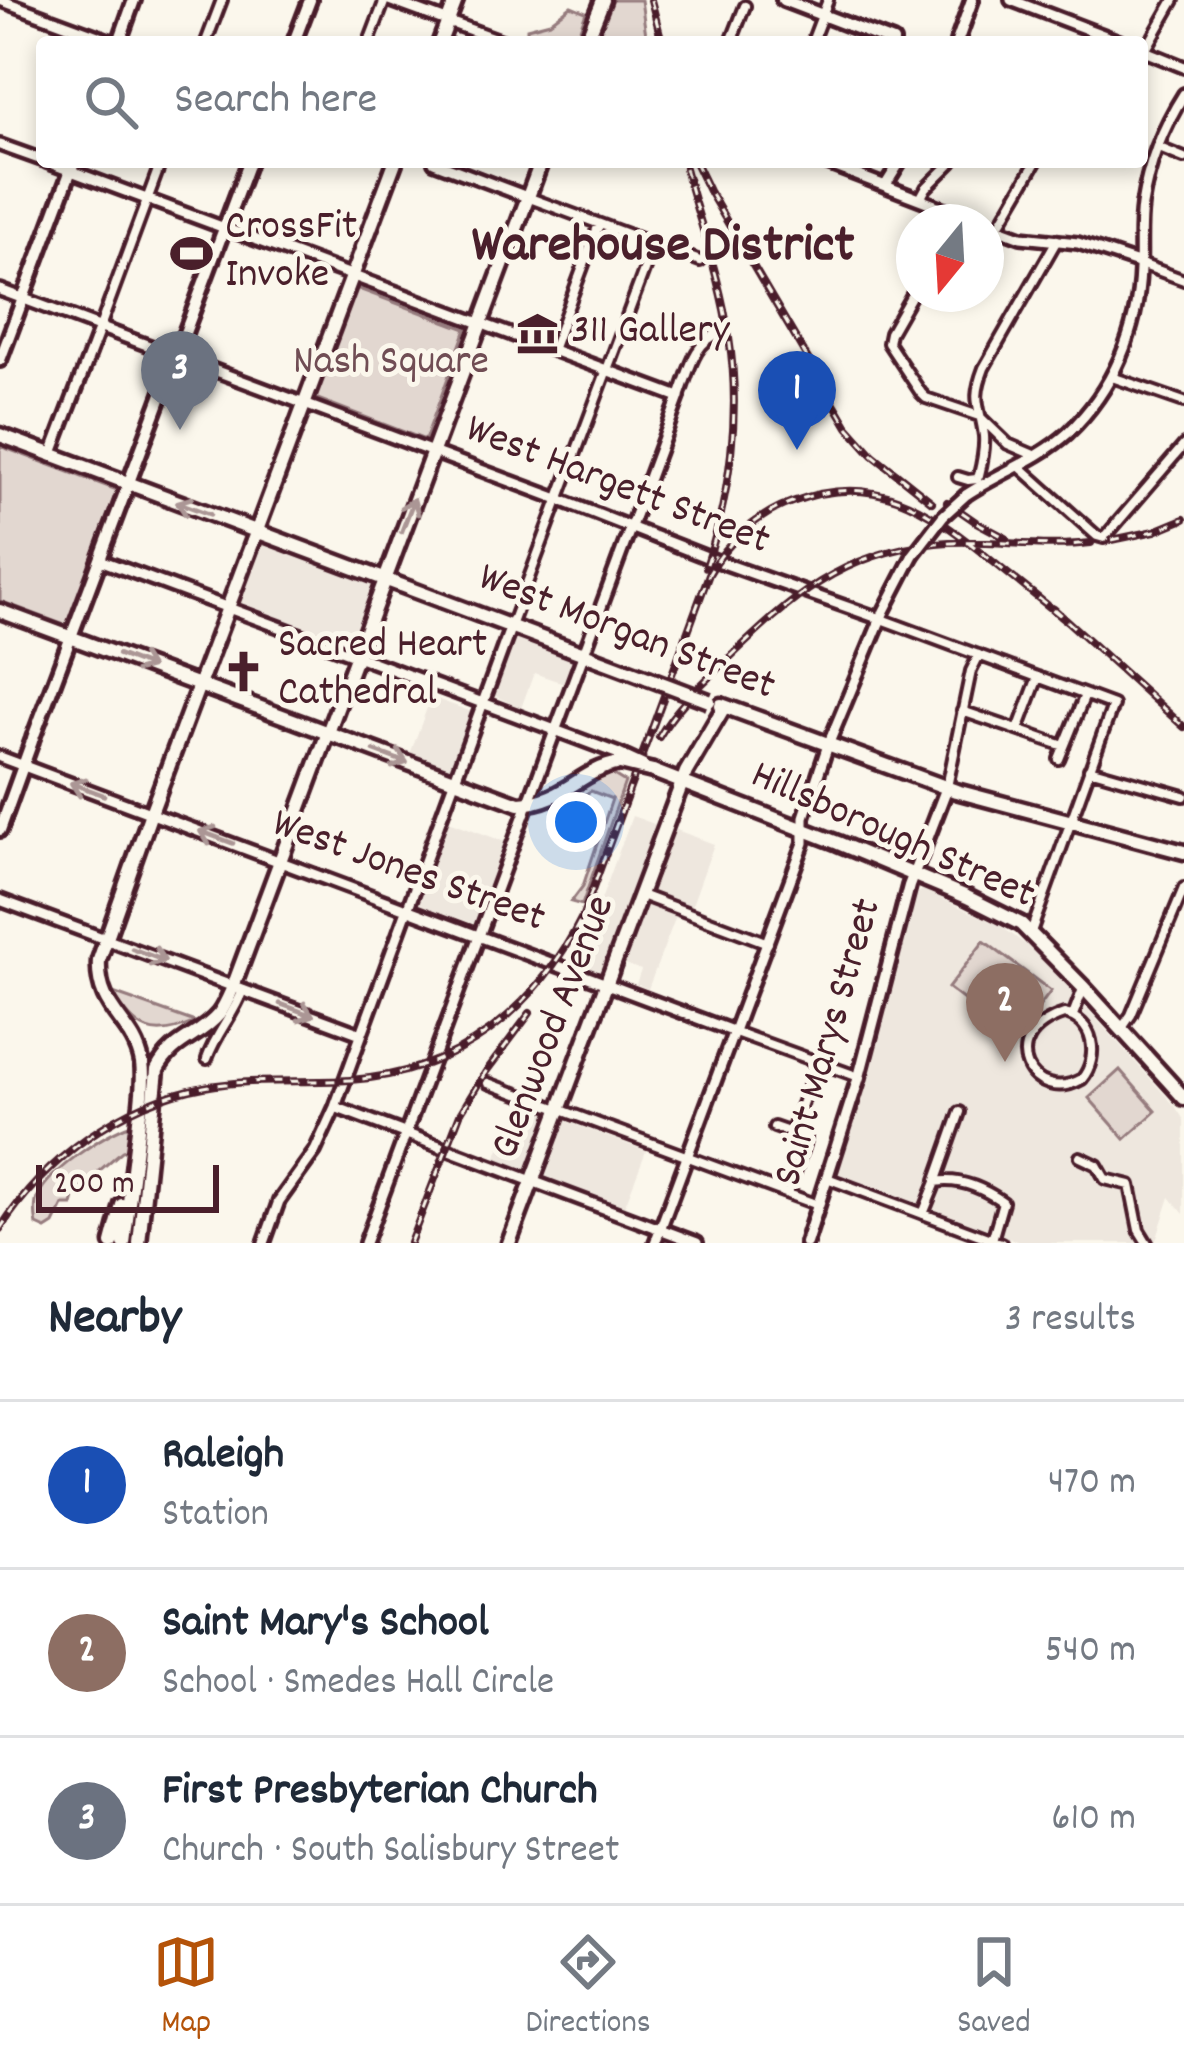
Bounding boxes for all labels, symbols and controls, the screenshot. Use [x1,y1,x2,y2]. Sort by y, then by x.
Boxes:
search box [36,36,1148,168]
icon: search [78,69,144,135]
text: Search here [174,70,377,134]
place label: CrossFit Invoke [225,199,357,307]
north arrow [896,204,1004,312]
district label: Warehouse District [472,210,855,287]
sports icon: CrossFit Invoke [168,230,214,276]
place label: 311 Gallery [571,303,731,363]
museum icon: 311 Gallery [514,310,560,356]
pin: 3 [141,331,219,430]
park label: Nash Square [293,334,489,394]
pin: 1 [758,351,836,450]
street label: West Hargett Street [456,401,778,573]
one-way arrow [175,495,212,517]
one-way arrow [399,497,421,534]
street label: West Morgan Street [469,550,783,718]
place label: Sacred Heart Cathedral [278,617,487,725]
church icon: Sacred Heart Cathedral [221,648,267,694]
one-way arrow [116,652,153,673]
one-way arrow [372,747,409,769]
street label: Hillsborough Street [740,747,1044,927]
one-way arrow [69,777,106,798]
your location [546,792,606,852]
street label: West Jones Street [263,796,553,950]
one-way arrow [198,825,235,846]
street label: Glenwood Avenue [477,888,633,1168]
street label: Saint Marys Street [760,892,900,1194]
one-way arrow [130,946,167,968]
pin: 2 [966,963,1044,1062]
one-way arrow [278,1001,315,1023]
scale bar [36,1159,219,1212]
text: 200 m [54,1162,135,1209]
text: Nearby [48,1285,181,1357]
text: 3 results [1005,1294,1136,1349]
text: Raleigh [162,1425,284,1489]
text: 1 [83,1457,91,1512]
text: 470 m [1048,1457,1136,1512]
text: Station [162,1489,269,1544]
text: Saint Mary's School [162,1593,489,1657]
text: 2 [78,1625,96,1680]
text: 540 m [1045,1625,1136,1680]
text: School · Smedes Hall Circle [162,1657,554,1712]
text: First Presbyterian Church [162,1761,598,1825]
text: 3 [78,1793,96,1848]
text: 610 m [1051,1793,1136,1848]
text: Church · South Salisbury Street [162,1825,619,1880]
tab: Map [153,1929,219,2048]
tab: Directions [526,1929,651,2048]
tab: Saved [957,1929,1031,2048]

